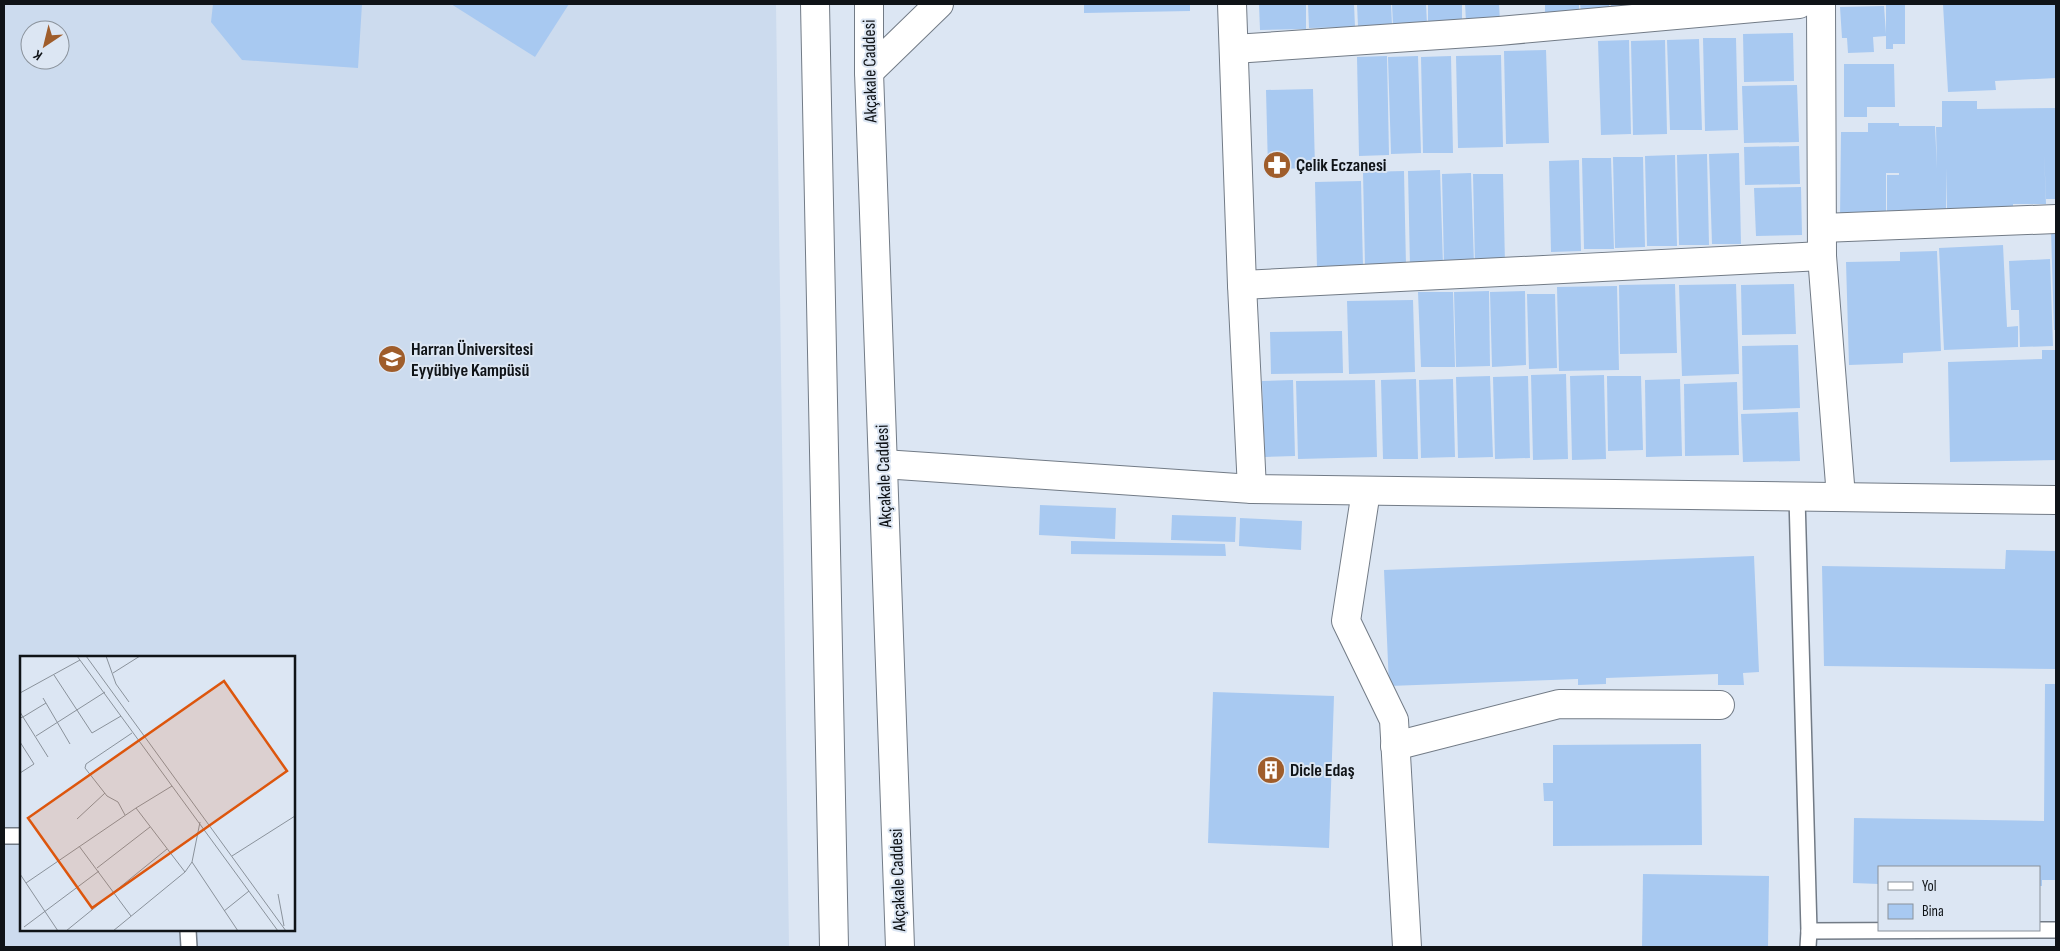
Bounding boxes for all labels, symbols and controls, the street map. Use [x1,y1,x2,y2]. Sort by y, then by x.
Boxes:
street label: Akçakale Caddesi [859,19,881,124]
north arrow [20,20,70,70]
text: K [30,46,46,64]
pharmacy icon: Çelik Eczanesi [1262,150,1292,180]
place label: Çelik Eczanesi [1296,155,1386,176]
place label: Harran Üniversitesi Eyyübiye Kampüsü [411,339,533,381]
school or university icon: Harran Üniversitesi Eyyübiye Kampüsü [377,344,407,374]
street label: Akçakale Caddesi [872,424,896,529]
inset map [20,656,295,931]
building icon: Dicle Edaş [1256,755,1286,785]
place label: Dicle Edaş [1290,760,1355,781]
street label: Akçakale Caddesi [886,828,910,933]
legend [1878,866,2040,931]
text: Yol [1922,877,1937,896]
text: Bina [1922,902,1944,921]

